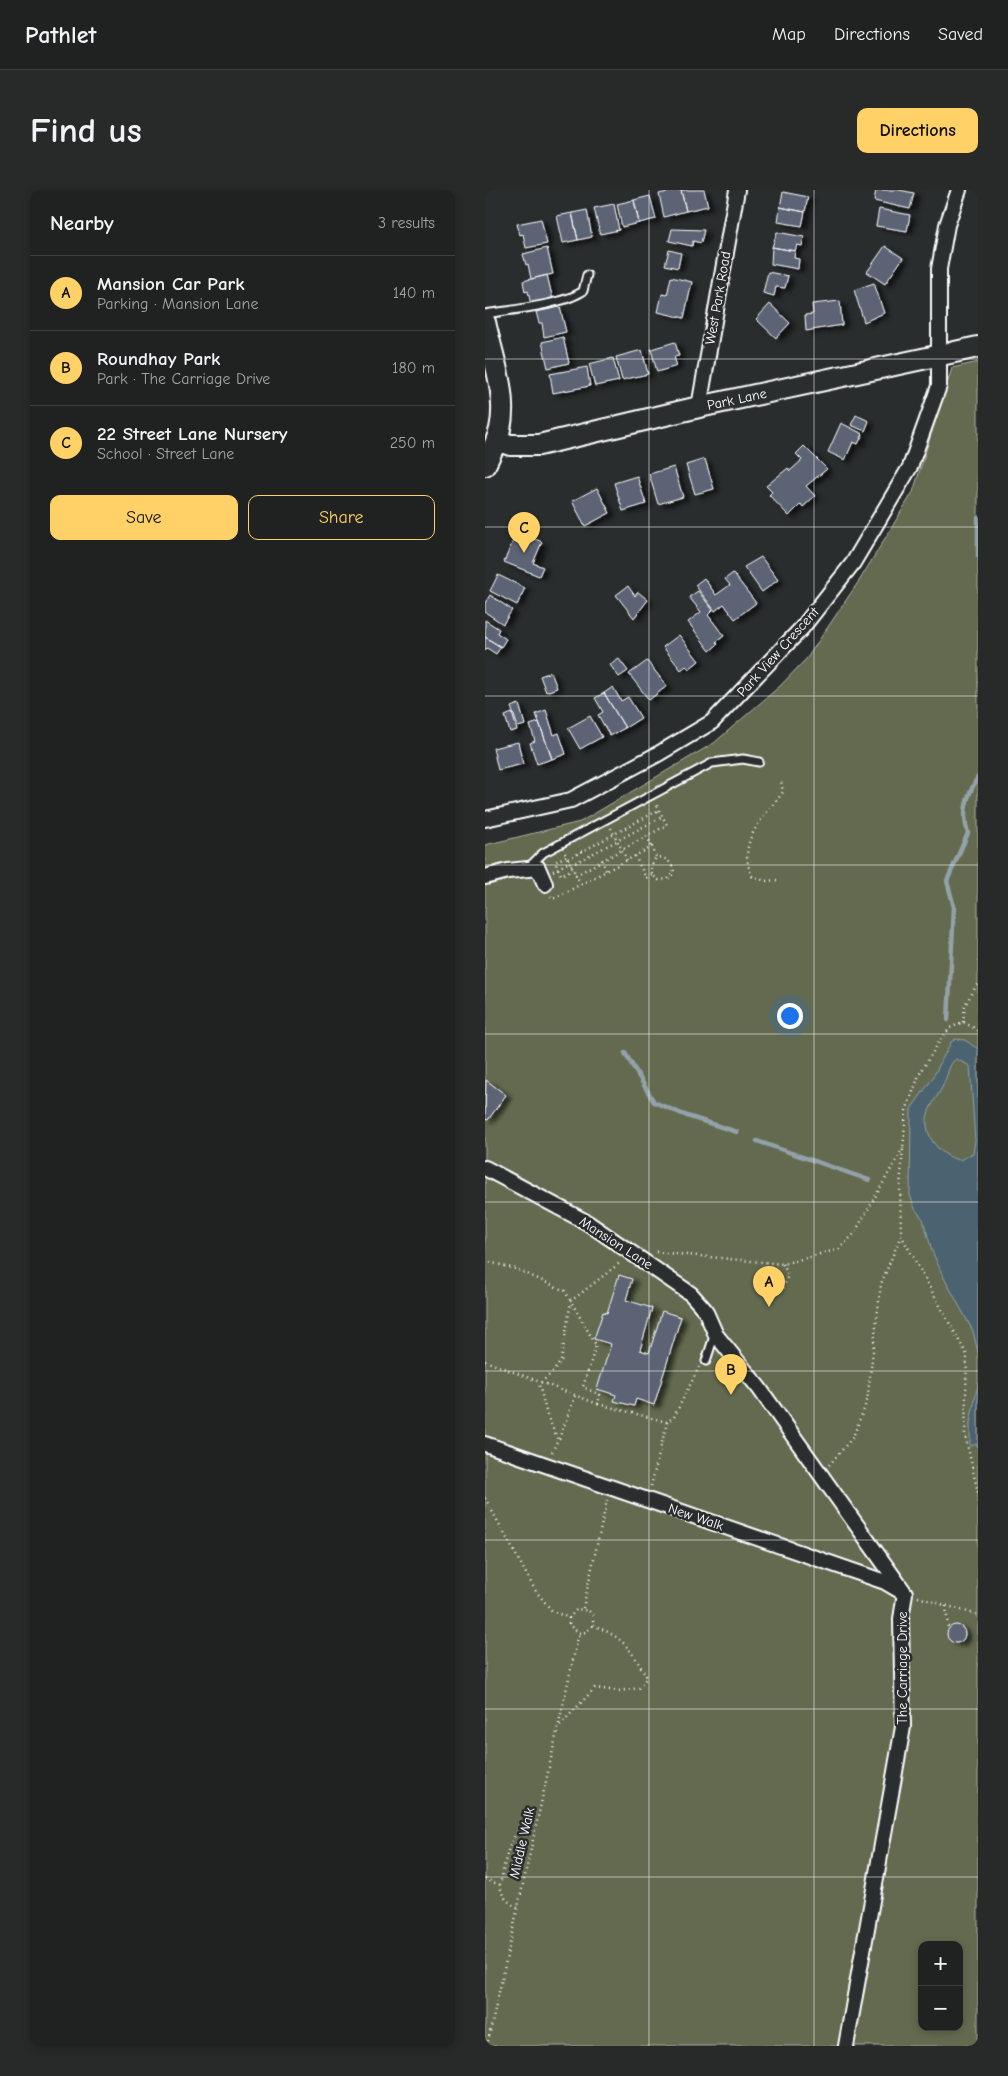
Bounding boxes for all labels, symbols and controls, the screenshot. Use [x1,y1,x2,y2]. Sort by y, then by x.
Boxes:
text: Pathlet [25,21,96,49]
text: Map [772,24,806,45]
text: Directions [834,24,910,45]
text: Saved [938,24,983,45]
button: Directions [857,108,978,153]
text: Find us [30,110,142,151]
text: Nearby [50,211,114,235]
text: 3 results [378,214,435,232]
street label: West Park Road [701,250,735,346]
text: Mansion Car Park [97,273,244,295]
text: A [62,284,70,302]
text: 140 m [393,284,435,302]
text: Parking · Mansion Lane [97,295,258,313]
text: Roundhay Park [97,348,220,370]
text: B [61,359,71,377]
text: 180 m [392,359,435,377]
text: Park · The Carriage Drive [97,370,270,388]
street label: Park Lane [705,384,768,414]
text: 22 Street Lane Nursery [97,423,288,445]
text: C [61,434,71,452]
text: 250 m [390,434,435,452]
text: School · Street Lane [97,445,234,463]
button: Save [50,495,238,540]
button: Share [248,495,435,540]
pin: C [508,512,540,553]
street label: Park View Crescent [733,603,823,700]
your location [777,1003,803,1029]
street label: Mansion Lane [576,1213,656,1273]
pin: A [753,1266,785,1307]
pin: B [715,1354,747,1395]
street label: New Walk [666,1500,726,1534]
street label: The Carriage Drive [894,1611,911,1725]
street label: Middle Walk [506,1805,539,1880]
map controls [918,1941,963,2031]
button: + [918,1941,963,1986]
button: − [918,1986,963,2031]

